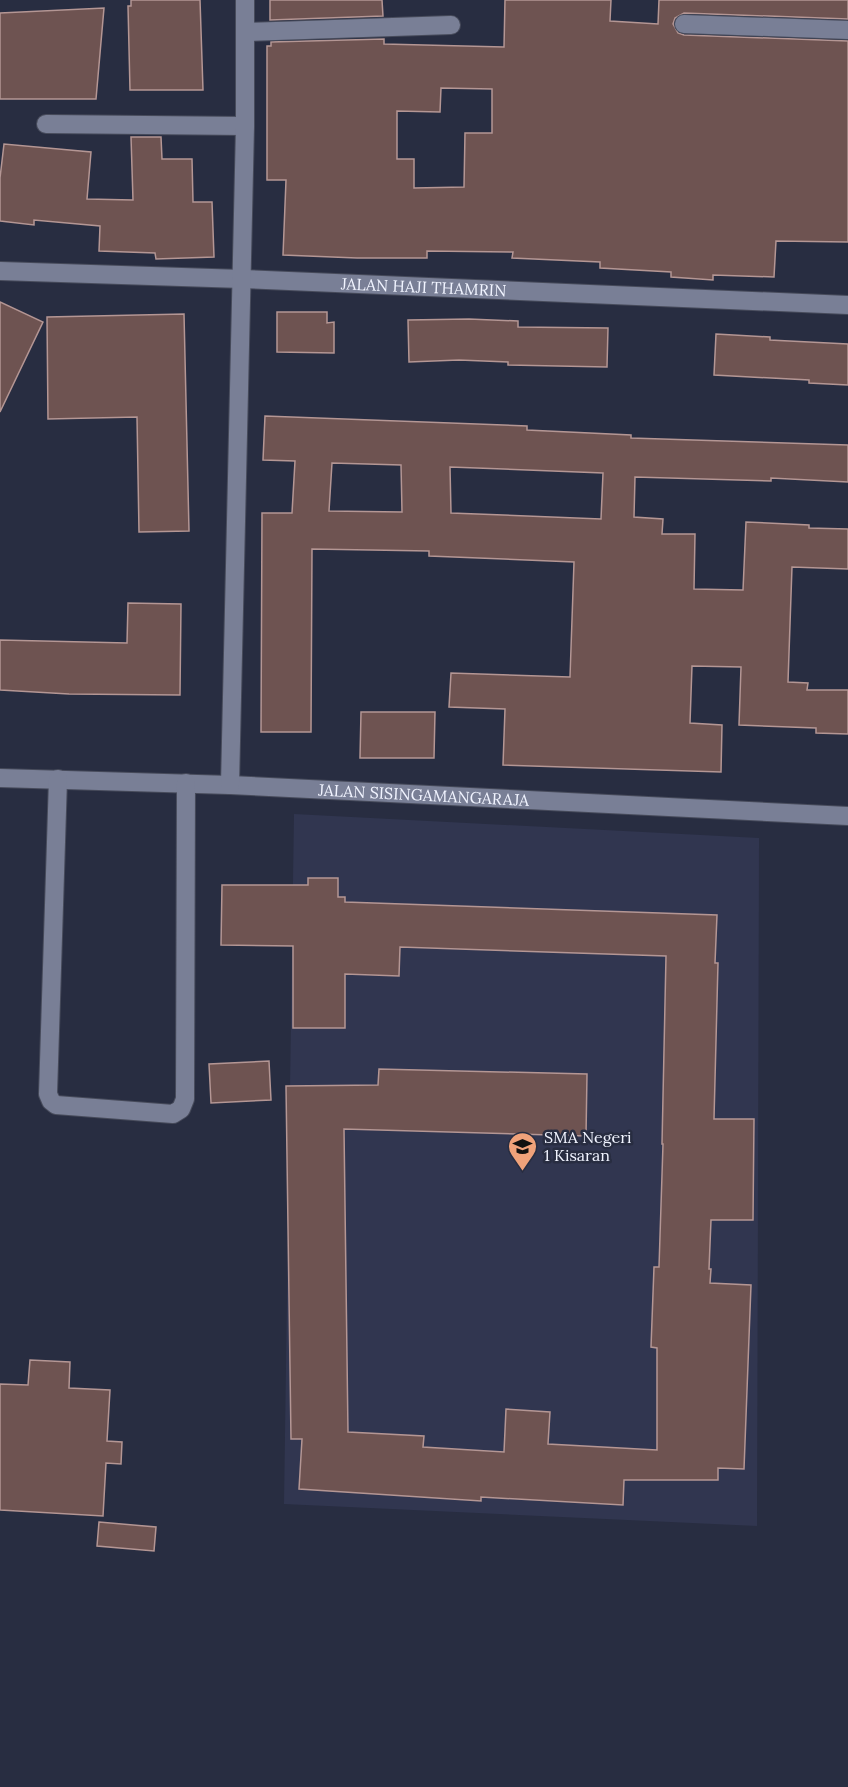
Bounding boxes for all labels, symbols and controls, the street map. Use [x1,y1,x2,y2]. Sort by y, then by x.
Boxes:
street label: JALAN HAJI THAMRIN [340,273,507,300]
street label: JALAN SISINGAMANGARAJA [317,779,531,810]
place label: SMA Negeri 1 Kisaran [544,1127,632,1165]
school or university icon: SMA Negeri 1 Kisaran [507,1130,539,1172]

